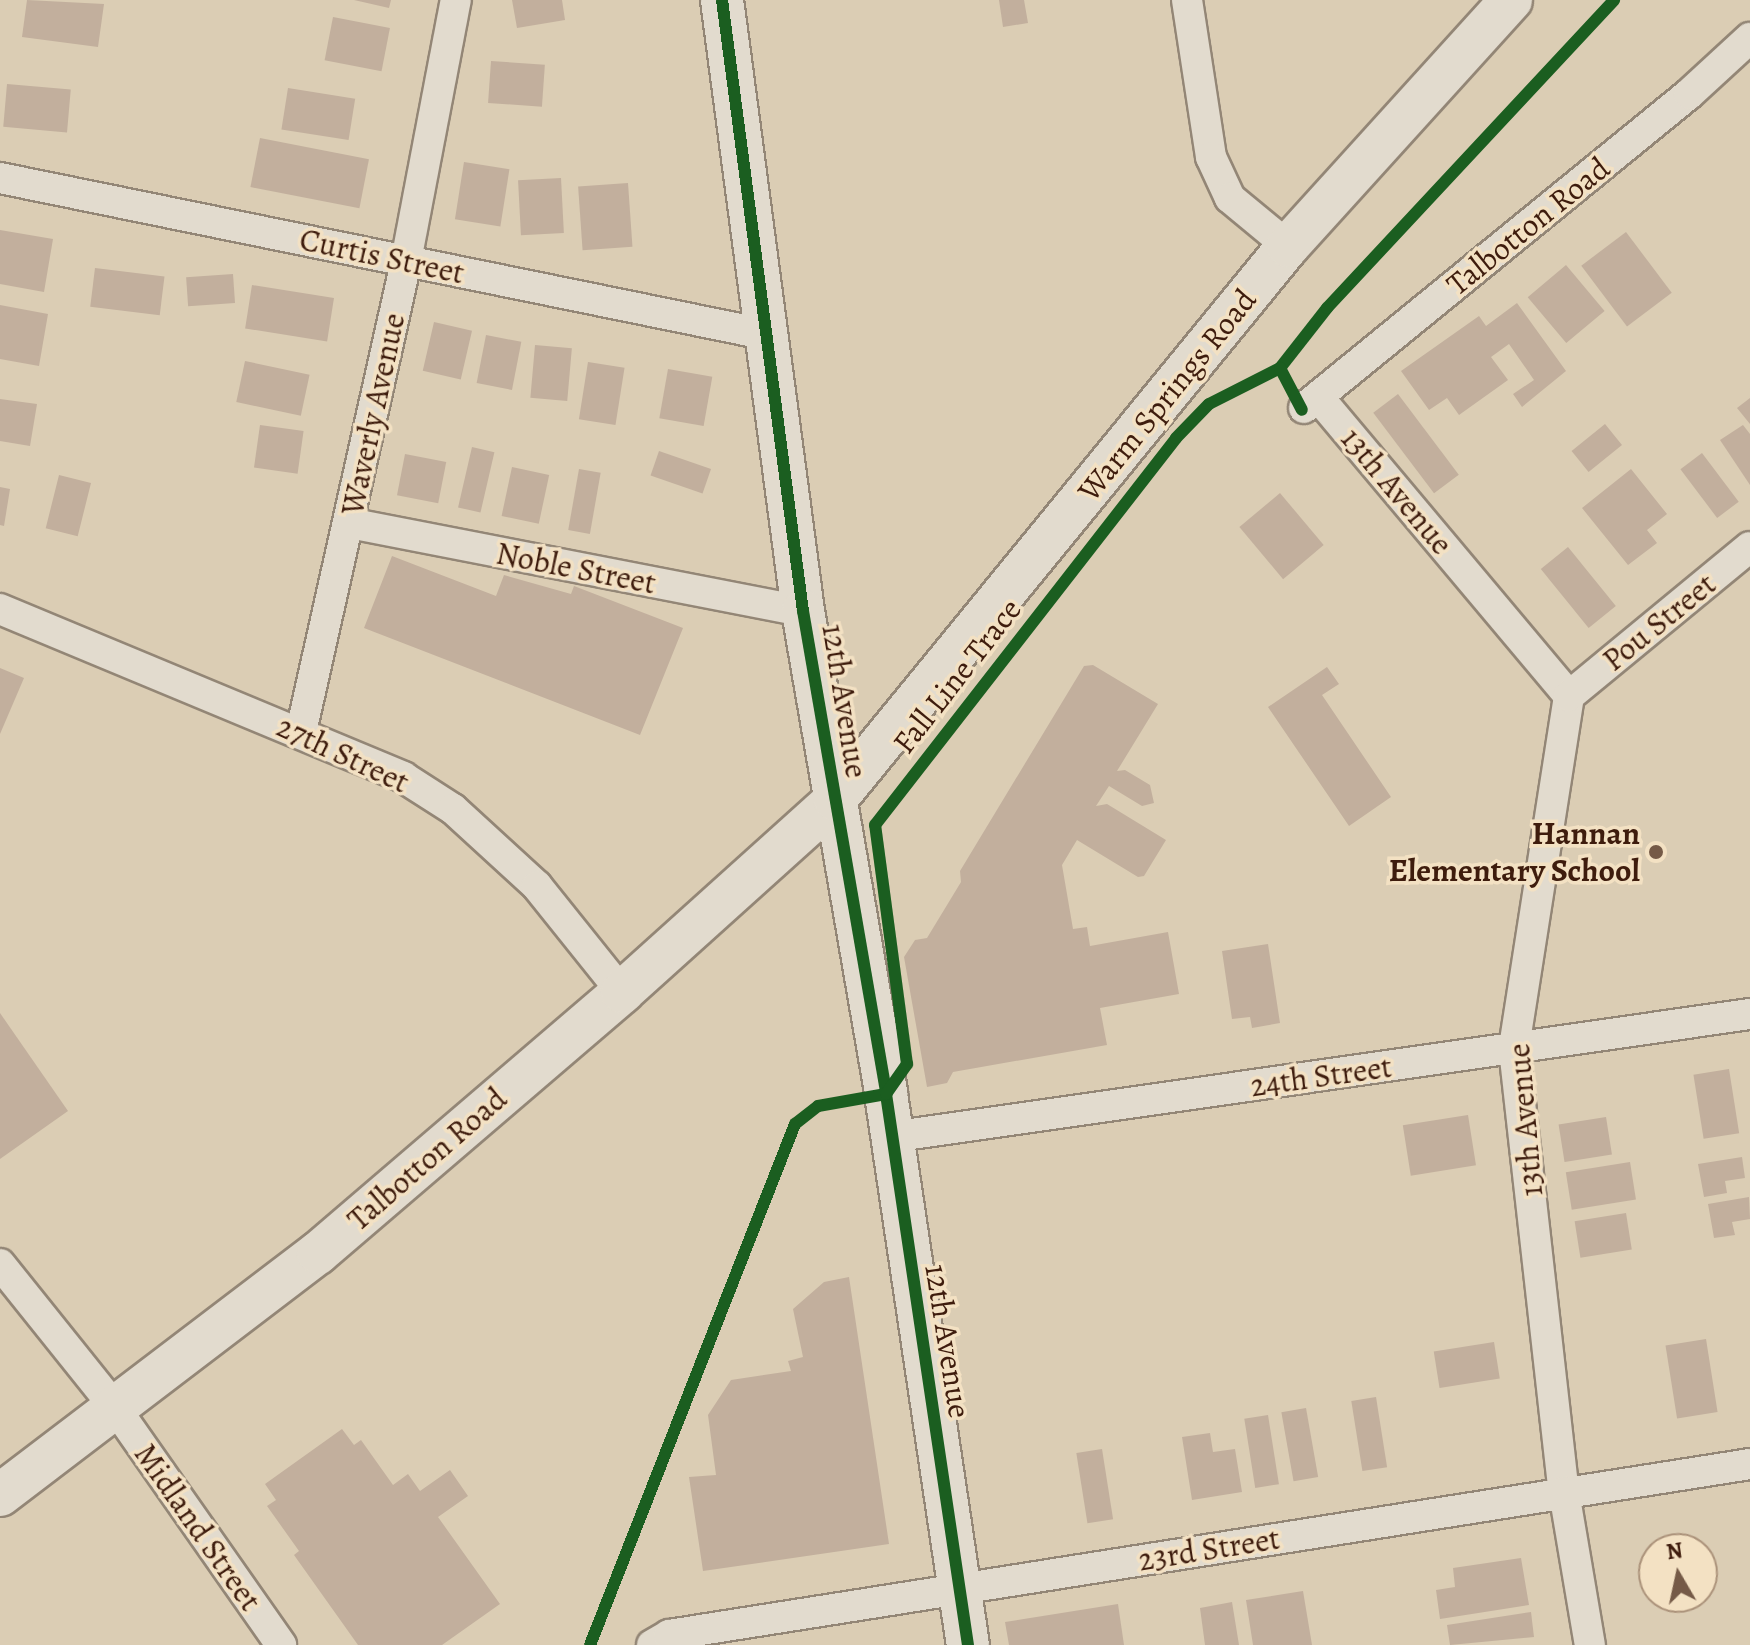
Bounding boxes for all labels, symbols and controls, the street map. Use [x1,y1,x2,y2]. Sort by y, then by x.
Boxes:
street label: Talbotton Road [1439,149,1617,303]
street label: Curtis Street [296,220,468,292]
street label: Warm Springs Road [1070,281,1264,509]
street label: Waverly Avenue [333,309,413,519]
street label: 13th Avenue [1333,420,1461,562]
street label: Noble Street [493,534,659,602]
street label: Pou Street [1595,565,1723,679]
street label: Fall Line Trace [885,591,1029,761]
street label: 12th Avenue [814,621,876,781]
street label: 27th Street [271,707,415,801]
place label: Hannan Elementary School [1389,815,1640,890]
marker: Hannan Elementary School [1647,843,1665,861]
street label: 13th Avenue [1499,1042,1551,1198]
street label: 24th Street [1248,1047,1394,1105]
street label: Talbotton Road [340,1079,514,1239]
street label: 12th Avenue [917,1261,979,1421]
street label: Midland Street [126,1436,270,1618]
street label: 23rd Street [1136,1519,1282,1579]
north arrow [1638,1533,1718,1613]
text: N [1664,1535,1685,1567]

